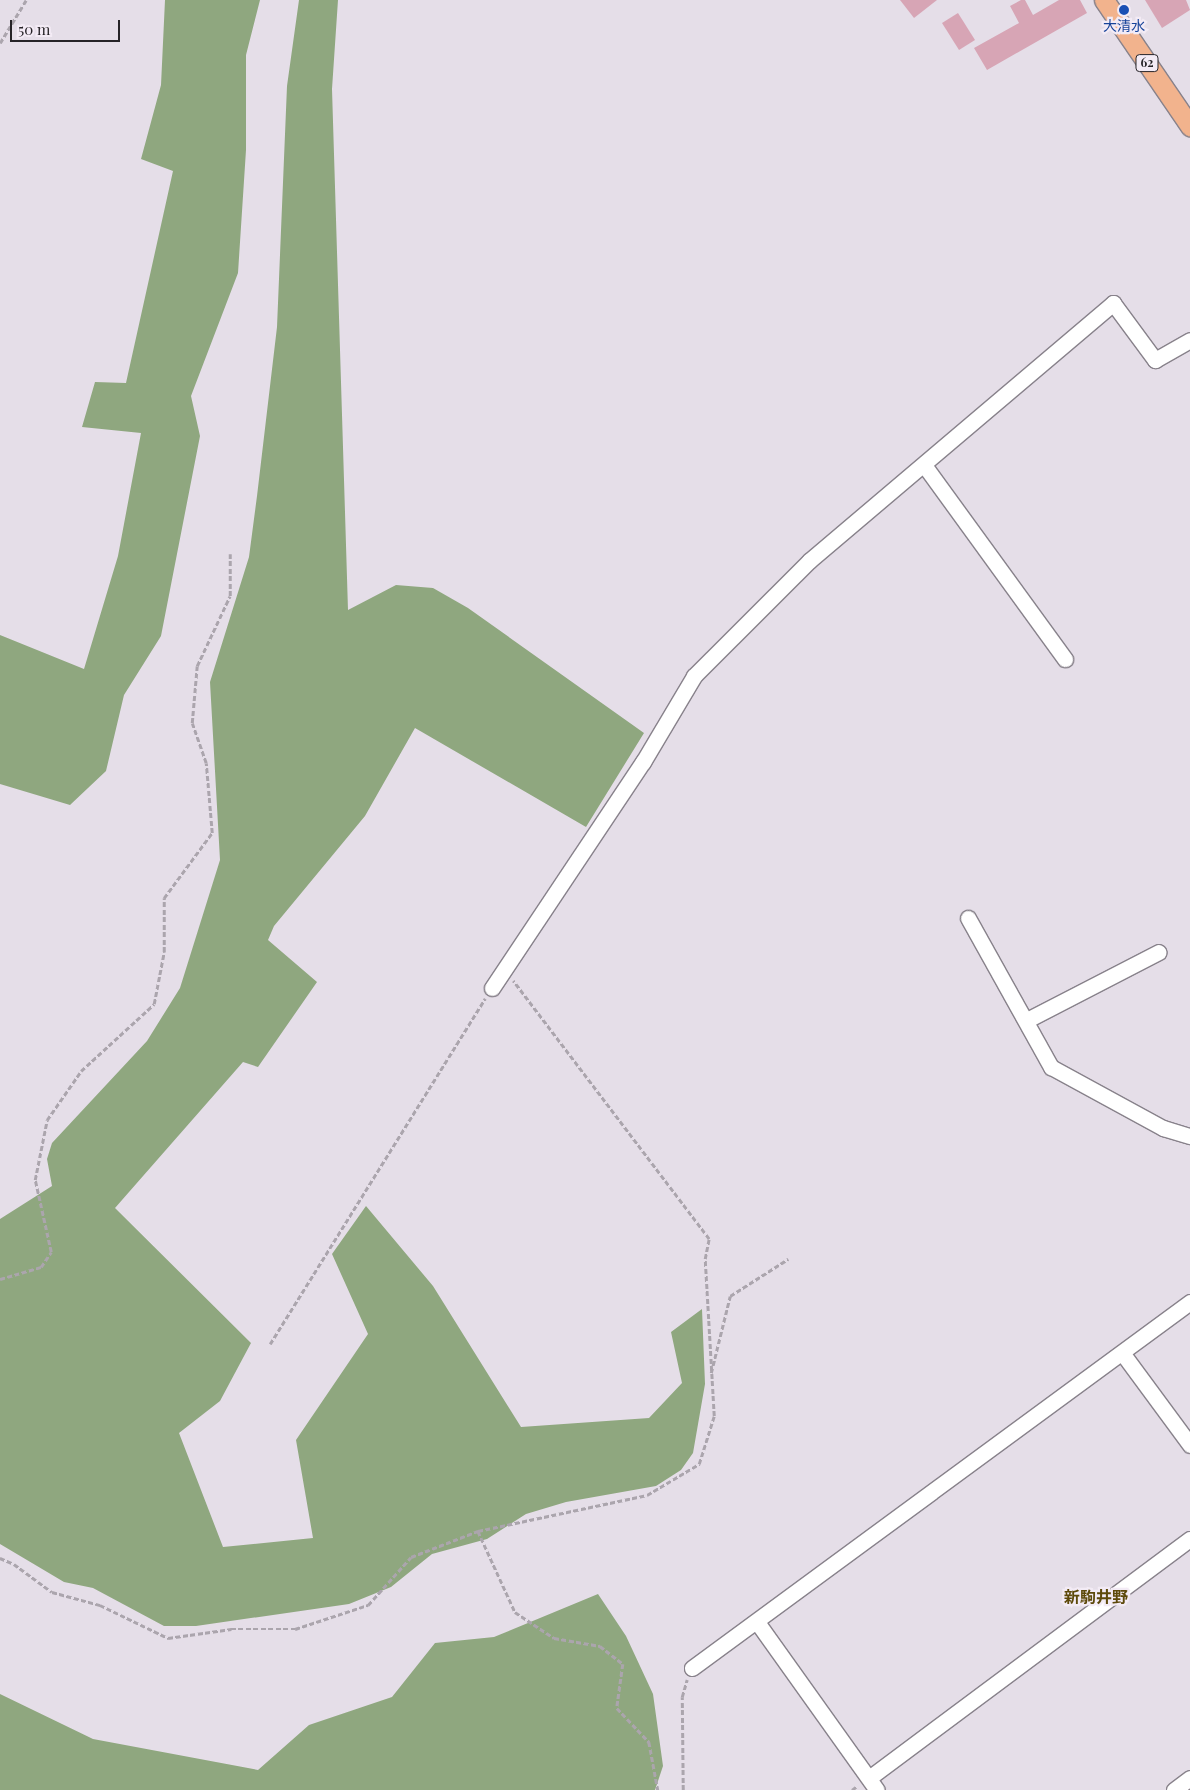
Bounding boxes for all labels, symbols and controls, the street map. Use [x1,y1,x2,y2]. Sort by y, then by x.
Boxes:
marker: 大清水 [1118,4,1130,16]
scale bar [12,10,122,42]
place label: 大清水 [1103,18,1145,34]
text: 50 m [18,19,50,39]
road number: 62 [1134,54,1160,72]
district label: 新駒井野 [1064,1587,1128,1607]

